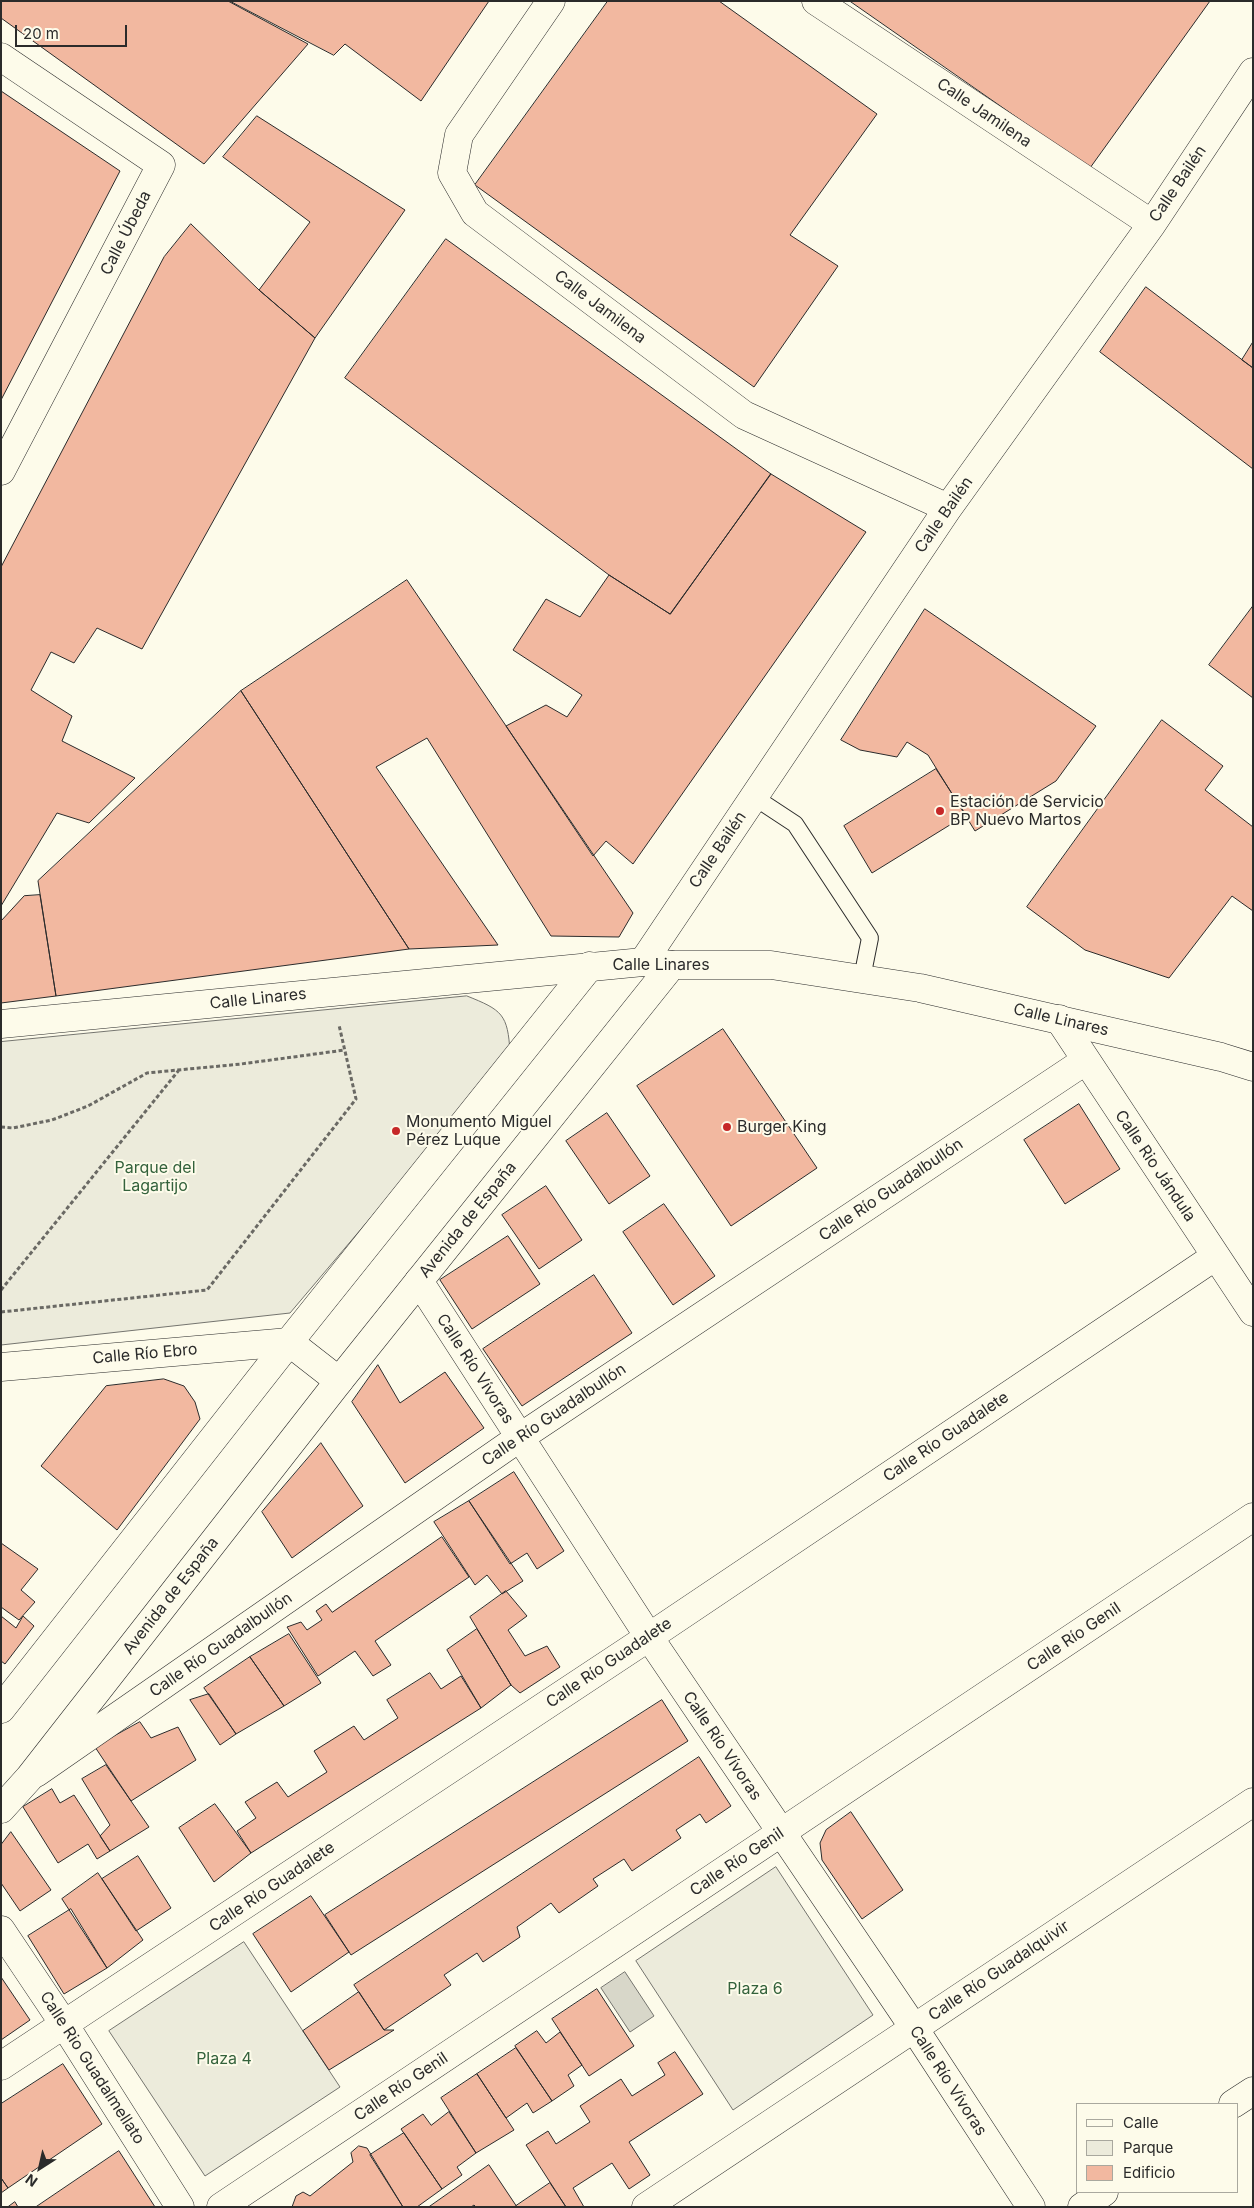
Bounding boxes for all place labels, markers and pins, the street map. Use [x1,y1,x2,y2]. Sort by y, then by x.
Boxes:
place label: Estación de Servicio BP Nuevo Martos [950,792,1104,830]
marker: Estación de Servicio BP Nuevo Martos [934,805,946,817]
place label: Monumento Miguel Pérez Luque [406,1112,552,1150]
place label: Burger King [737,1117,826,1137]
marker: Burger King [721,1121,733,1133]
marker: Monumento Miguel Pérez Luque [390,1125,402,1137]

